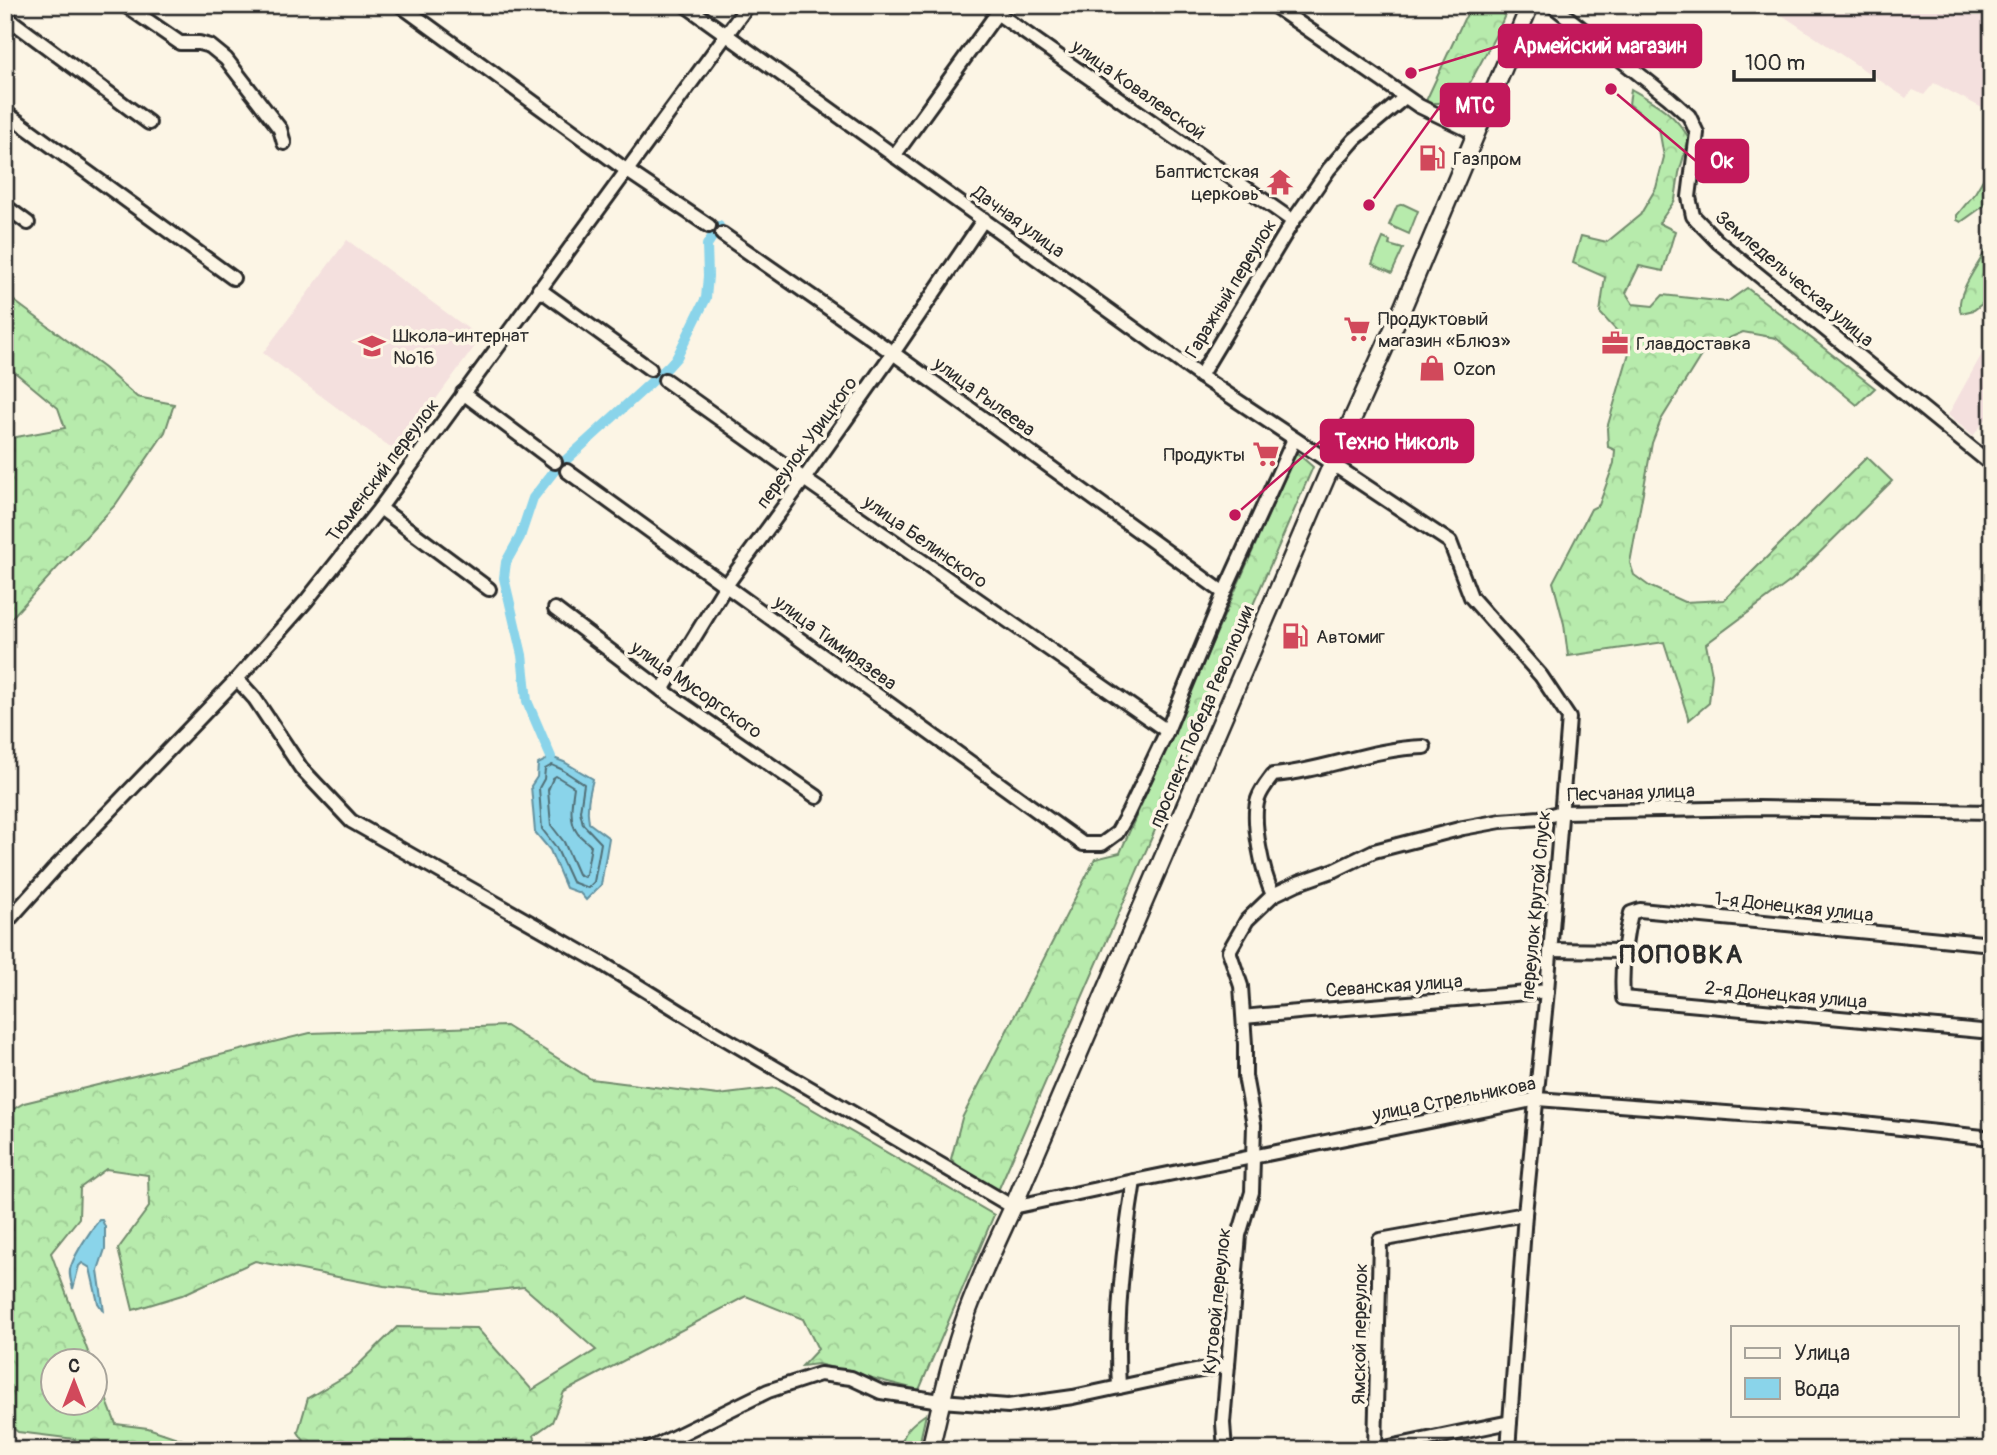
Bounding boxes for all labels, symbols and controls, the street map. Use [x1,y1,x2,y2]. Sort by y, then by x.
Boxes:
callout: Армейский магазин [1499,25,1701,67]
text: Армейский магазин [1513,33,1687,60]
street label: улица Ковалевской [1066,34,1210,145]
scale bar [1734,38,1874,82]
text: 100 m [1745,50,1805,77]
callout: МТС [1441,84,1509,126]
text: МТС [1455,93,1495,120]
callout: Ок [1696,140,1748,182]
fuel station icon: Газпром [1417,143,1447,173]
place label: Газпром [1453,147,1521,171]
text: Ок [1710,148,1734,175]
place label: Баптистская церковь [1155,160,1259,206]
temple icon: Баптистская церковь [1265,167,1295,197]
street label: Дачная улица [967,180,1069,264]
street label: Земледельческая улица [1710,205,1879,352]
street label: Гаражный переулок [1180,214,1282,363]
place label: Продуктовый магазин «Блюз» [1378,307,1511,353]
supermarket icon: Продуктовый магазин «Блюз» [1342,314,1372,344]
place label: Школа-интернат №16 [393,324,530,370]
office icon: Главдоставка [1600,328,1630,358]
school or university icon: Школа-интернат №16 [357,331,387,361]
place label: Главдоставка [1636,332,1751,356]
street label: улица Рылеева [928,351,1040,442]
shop icon: Ozon [1417,353,1447,383]
place label: Ozon [1453,357,1496,381]
street label: переулок Урицкого [751,372,863,513]
street label: Тюменский переулок [321,394,445,547]
callout: Техно Николь [1321,420,1473,462]
text: Техно Николь [1334,429,1459,456]
supermarket icon: Продукты [1251,439,1281,469]
place label: Продукты [1163,443,1245,467]
street label: улица Белинского [858,489,992,594]
street label: улица Тимирязева [768,590,902,696]
street label: проспект Победа Революции [1144,601,1260,831]
fuel station icon: Автомиг [1280,621,1310,651]
place label: Автомиг [1316,625,1385,649]
street label: улица Мусоргского [625,635,767,744]
street label: Песчаная улица [1567,779,1695,807]
street label: переулок Крутой Спуск [1516,809,1556,1001]
street label: 1-я Донецкая улица [1713,887,1875,927]
district label: ПОПОВКА [1620,939,1744,971]
street label: Севанская улица [1325,969,1464,1003]
street label: 2-я Донецкая улица [1704,976,1868,1014]
street label: улица Стрельникова [1370,1071,1538,1127]
street label: Кутовой переулок [1197,1227,1237,1375]
street label: Ямской переулок [1347,1263,1373,1405]
legend [1731,1326,1958,1416]
text: Улица [1794,1340,1850,1367]
north arrow [38,1346,108,1416]
text: С [68,1354,80,1378]
text: Вода [1794,1376,1840,1403]

